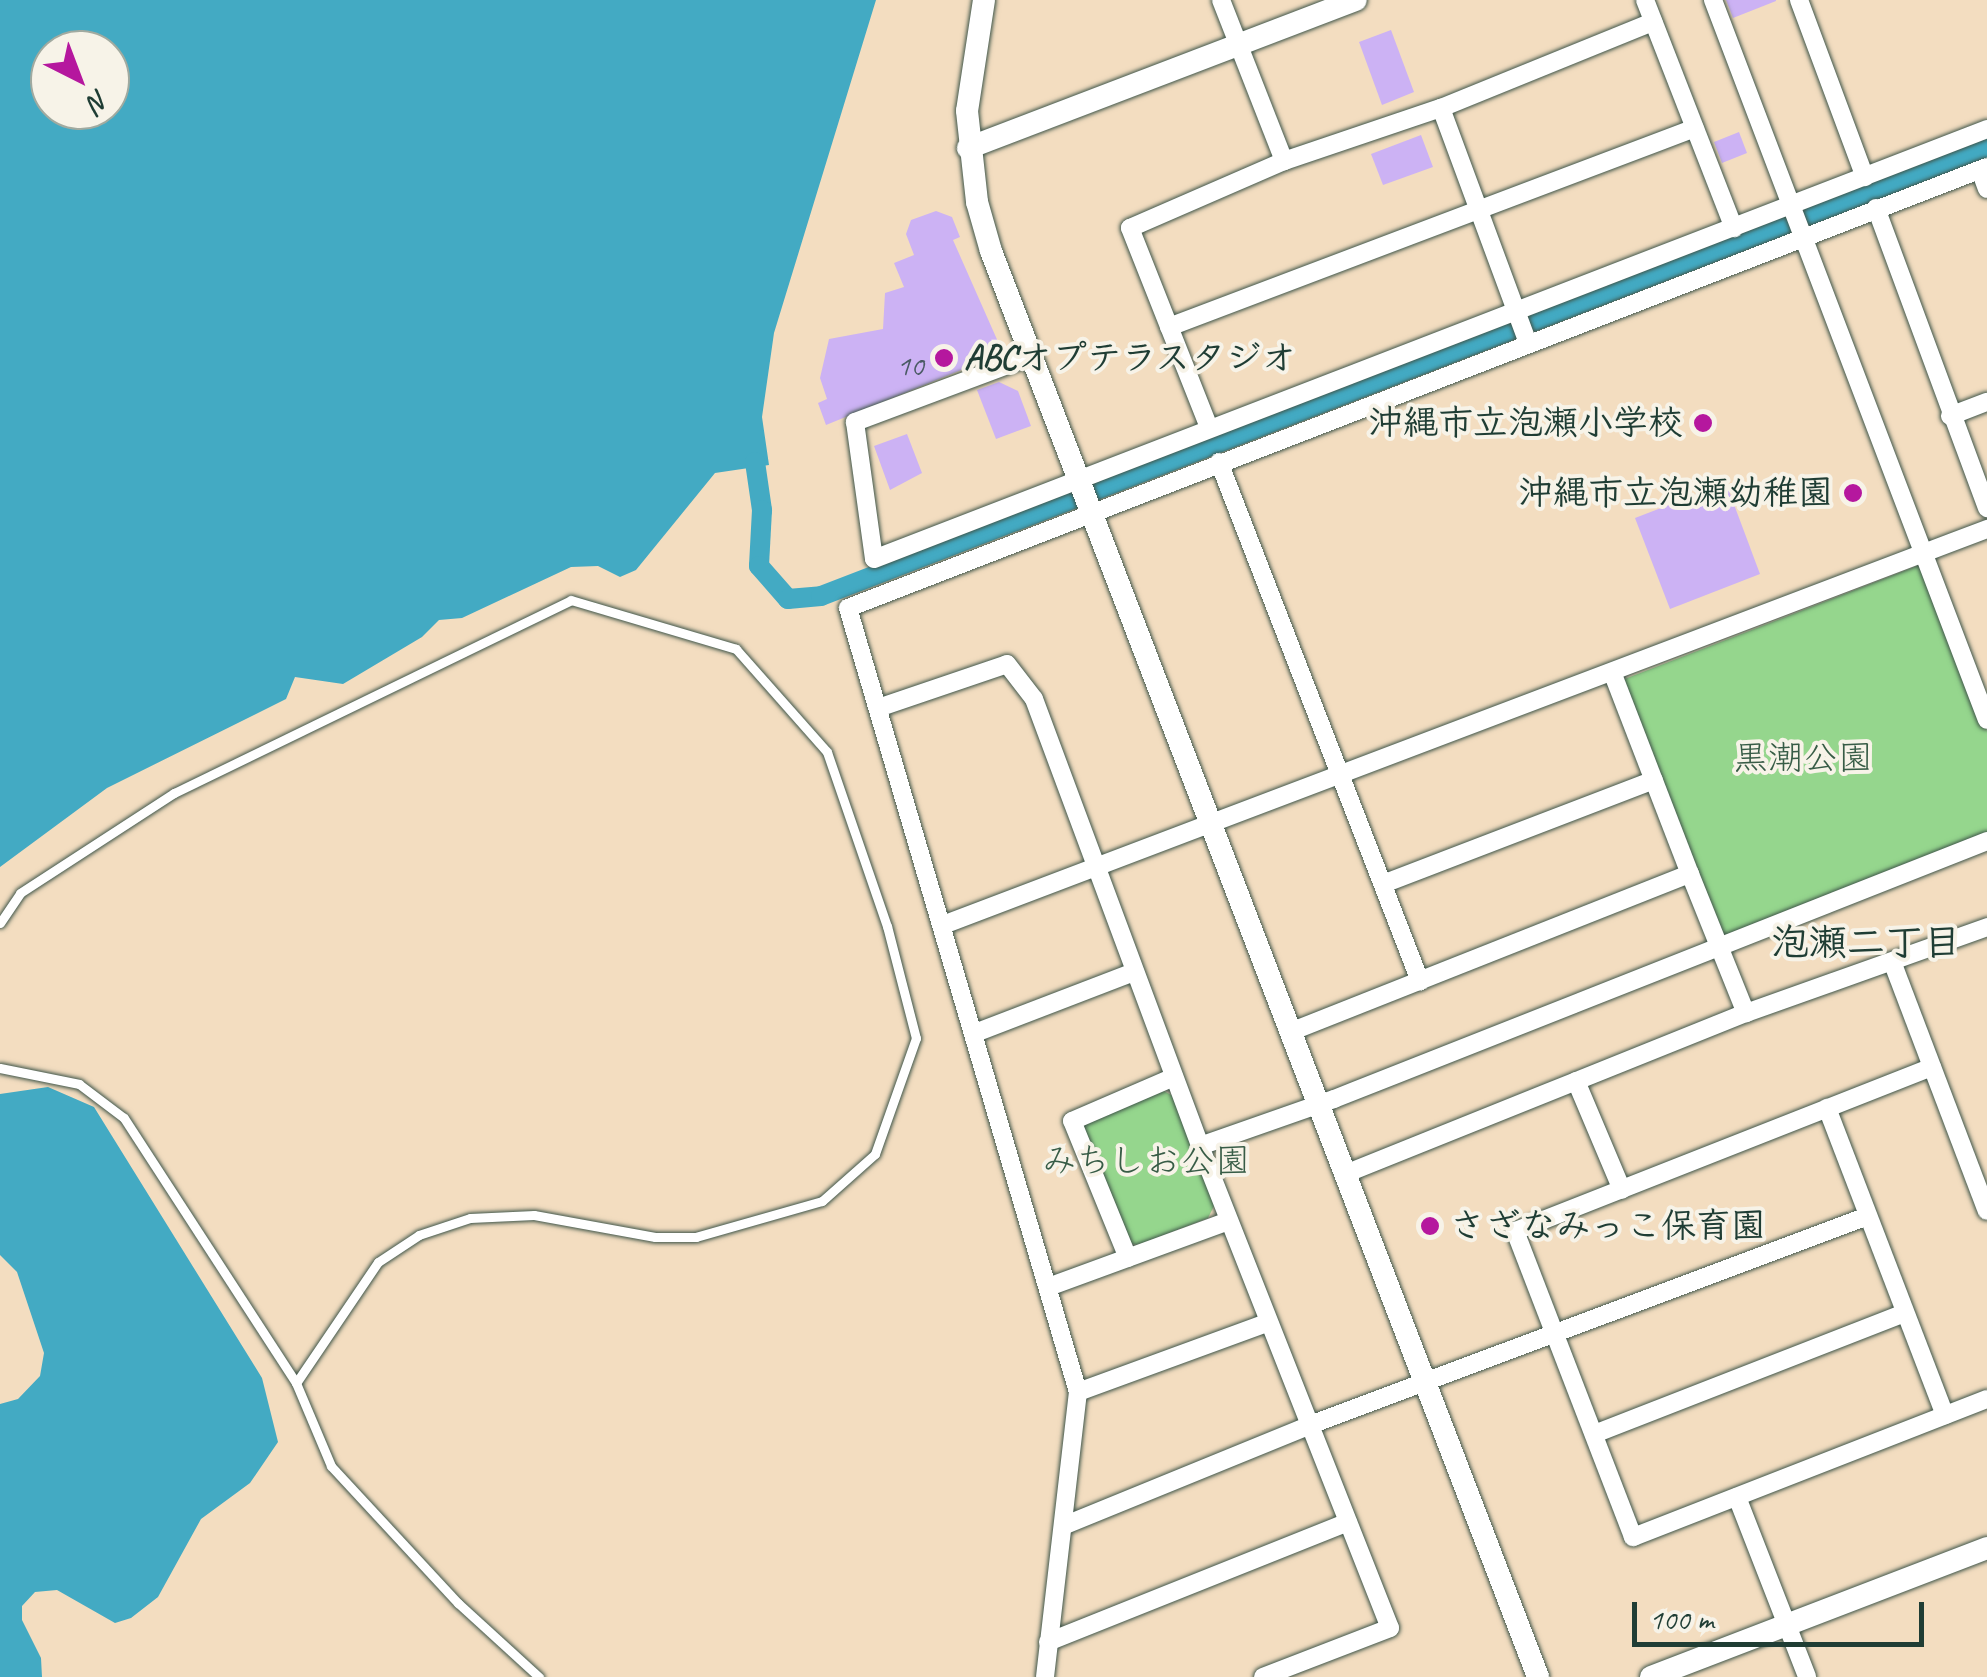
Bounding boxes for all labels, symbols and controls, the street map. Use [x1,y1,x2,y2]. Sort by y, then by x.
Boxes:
north arrow [30,30,130,130]
text: N [81,82,117,120]
place label: ABCオプテラスタジオ [964,337,1297,379]
house number: 10 [897,347,923,383]
marker: ABCオプテラスタジオ [933,347,955,369]
place label: 沖縄市立泡瀬小学校 [1368,402,1683,444]
marker: 沖縄市立泡瀬小学校 [1692,412,1714,434]
place label: 沖縄市立泡瀬幼稚園 [1518,472,1833,514]
marker: 沖縄市立泡瀬幼稚園 [1842,482,1864,504]
park label: 黒潮公園 [1733,737,1873,779]
district label: 泡瀬二丁目 [1771,920,1961,966]
park label: みちしお公園 [1041,1140,1251,1182]
place label: さざなみっこ保育園 [1450,1205,1765,1247]
marker: さざなみっこ保育園 [1419,1215,1441,1237]
scale bar [1637,1582,1930,1644]
text: 100 m [1649,1600,1714,1638]

